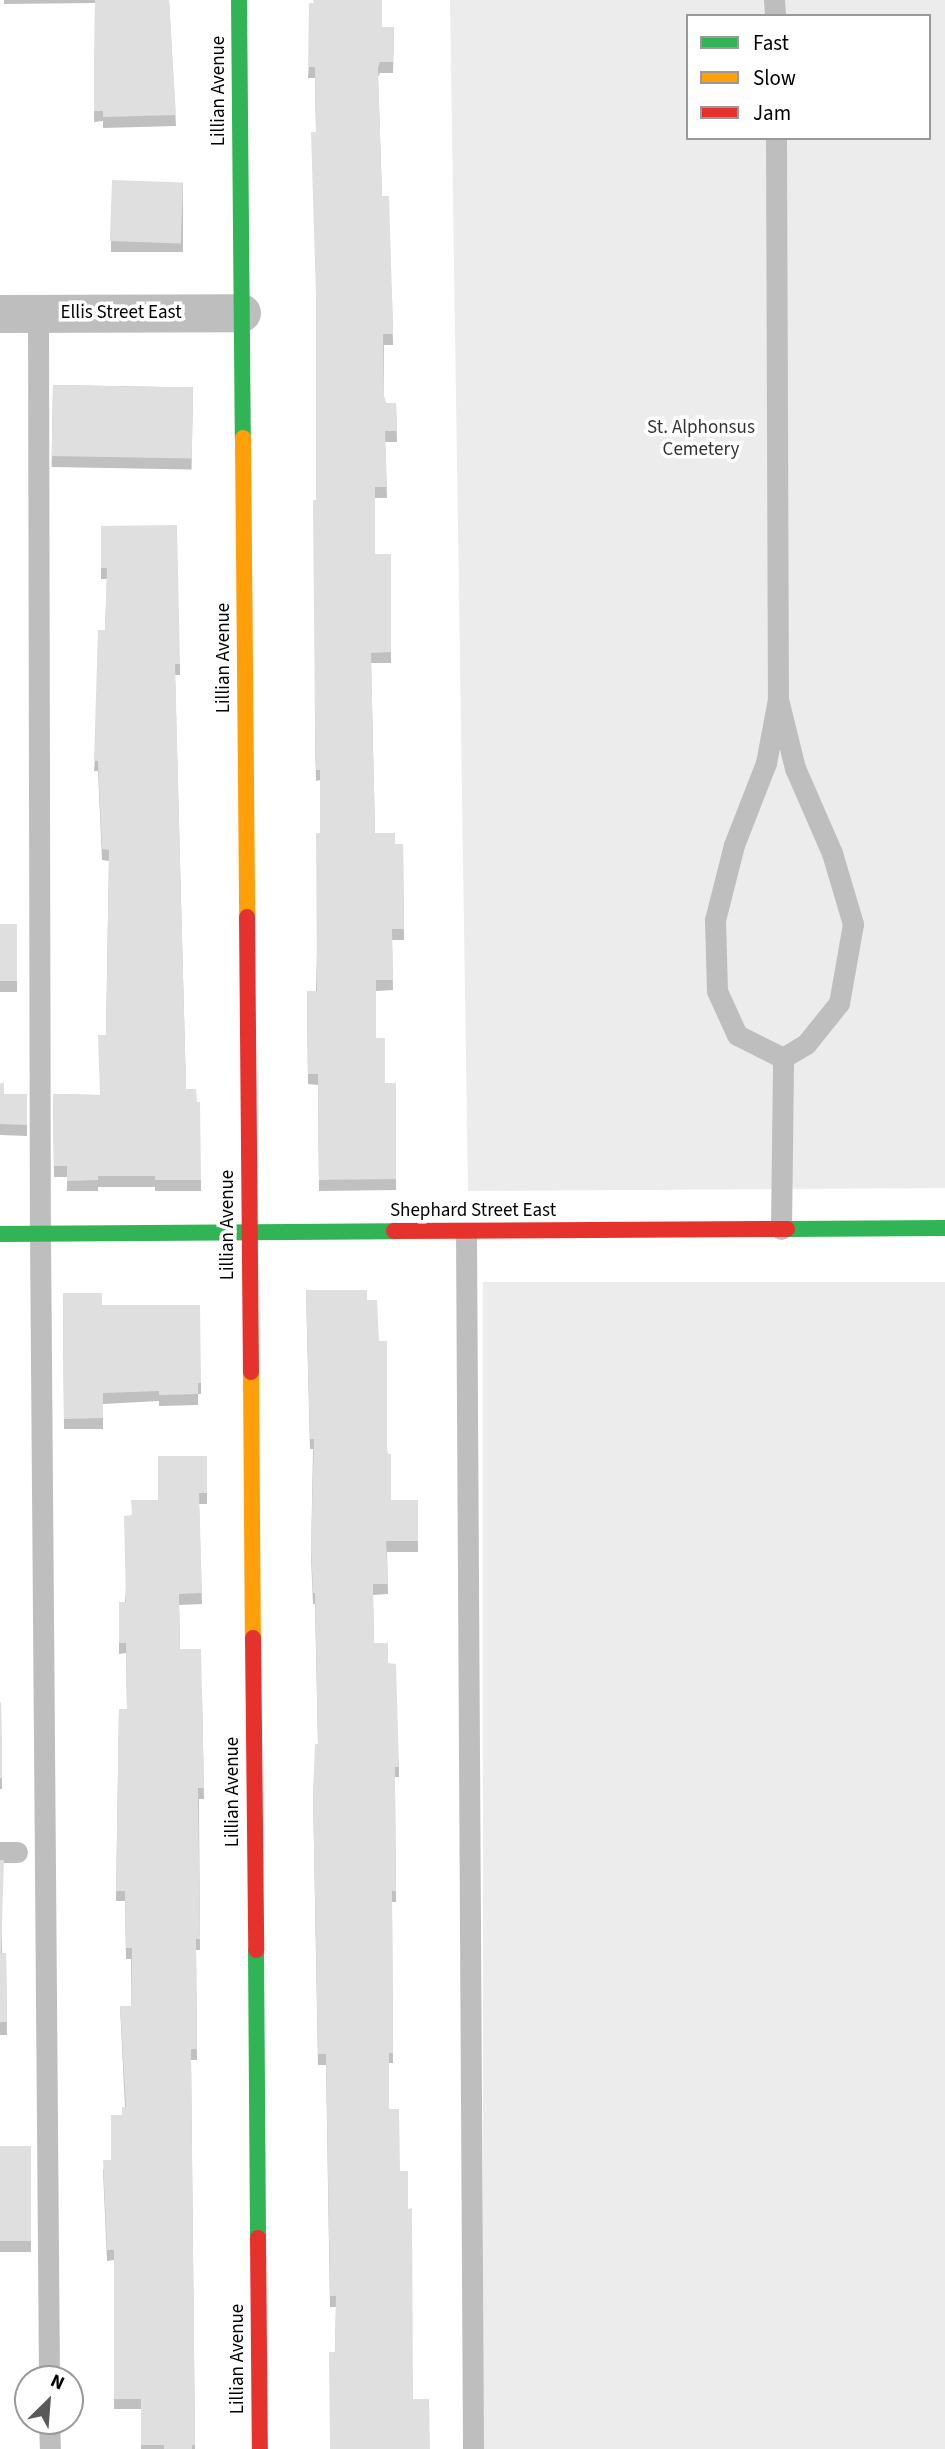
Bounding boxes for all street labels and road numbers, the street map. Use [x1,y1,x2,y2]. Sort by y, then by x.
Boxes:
street label: Lillian Avenue [208,36,230,146]
street label: Ellis Street East [60,302,182,324]
street label: Lillian Avenue [213,603,235,713]
street label: Lillian Avenue [217,1170,239,1280]
street label: Shephard Street East [390,1200,556,1222]
street label: Lillian Avenue [222,1737,244,1847]
street label: Lillian Avenue [227,2304,249,2414]

